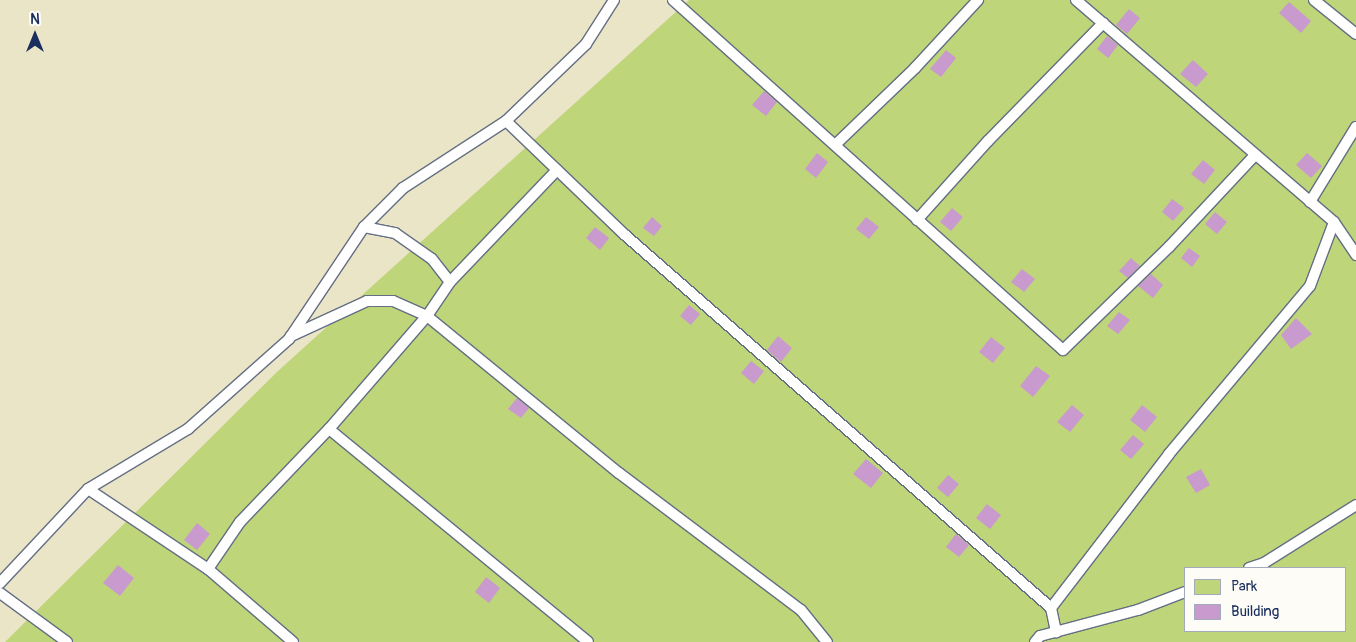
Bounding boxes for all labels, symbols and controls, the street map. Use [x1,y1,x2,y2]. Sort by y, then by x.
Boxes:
north arrow [10,10,60,60]
text: N [30,11,40,28]
legend [1184,567,1346,632]
text: Park [1231,577,1257,596]
text: Building [1231,602,1279,621]

